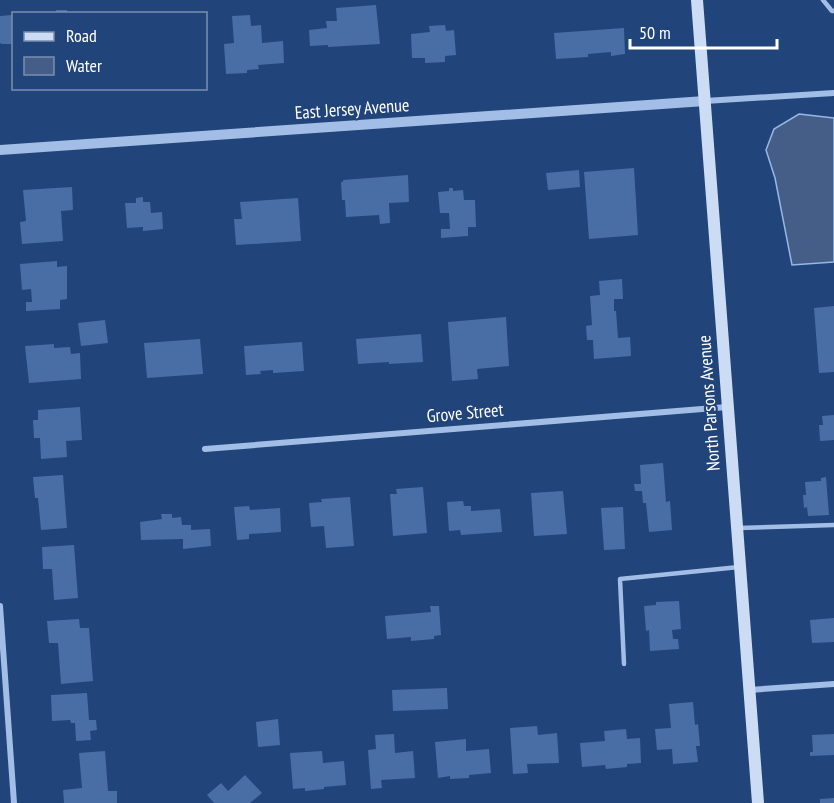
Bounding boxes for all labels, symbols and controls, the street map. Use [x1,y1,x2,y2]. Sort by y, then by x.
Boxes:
legend [12,12,207,90]
scale bar [630,12,777,50]
text: 50 m [639,21,671,44]
text: Road [66,24,97,47]
text: Water [66,54,102,77]
street label: East Jersey Avenue [294,93,410,124]
street label: North Parsons Avenue [692,334,725,472]
street label: Grove Street [426,398,504,427]

